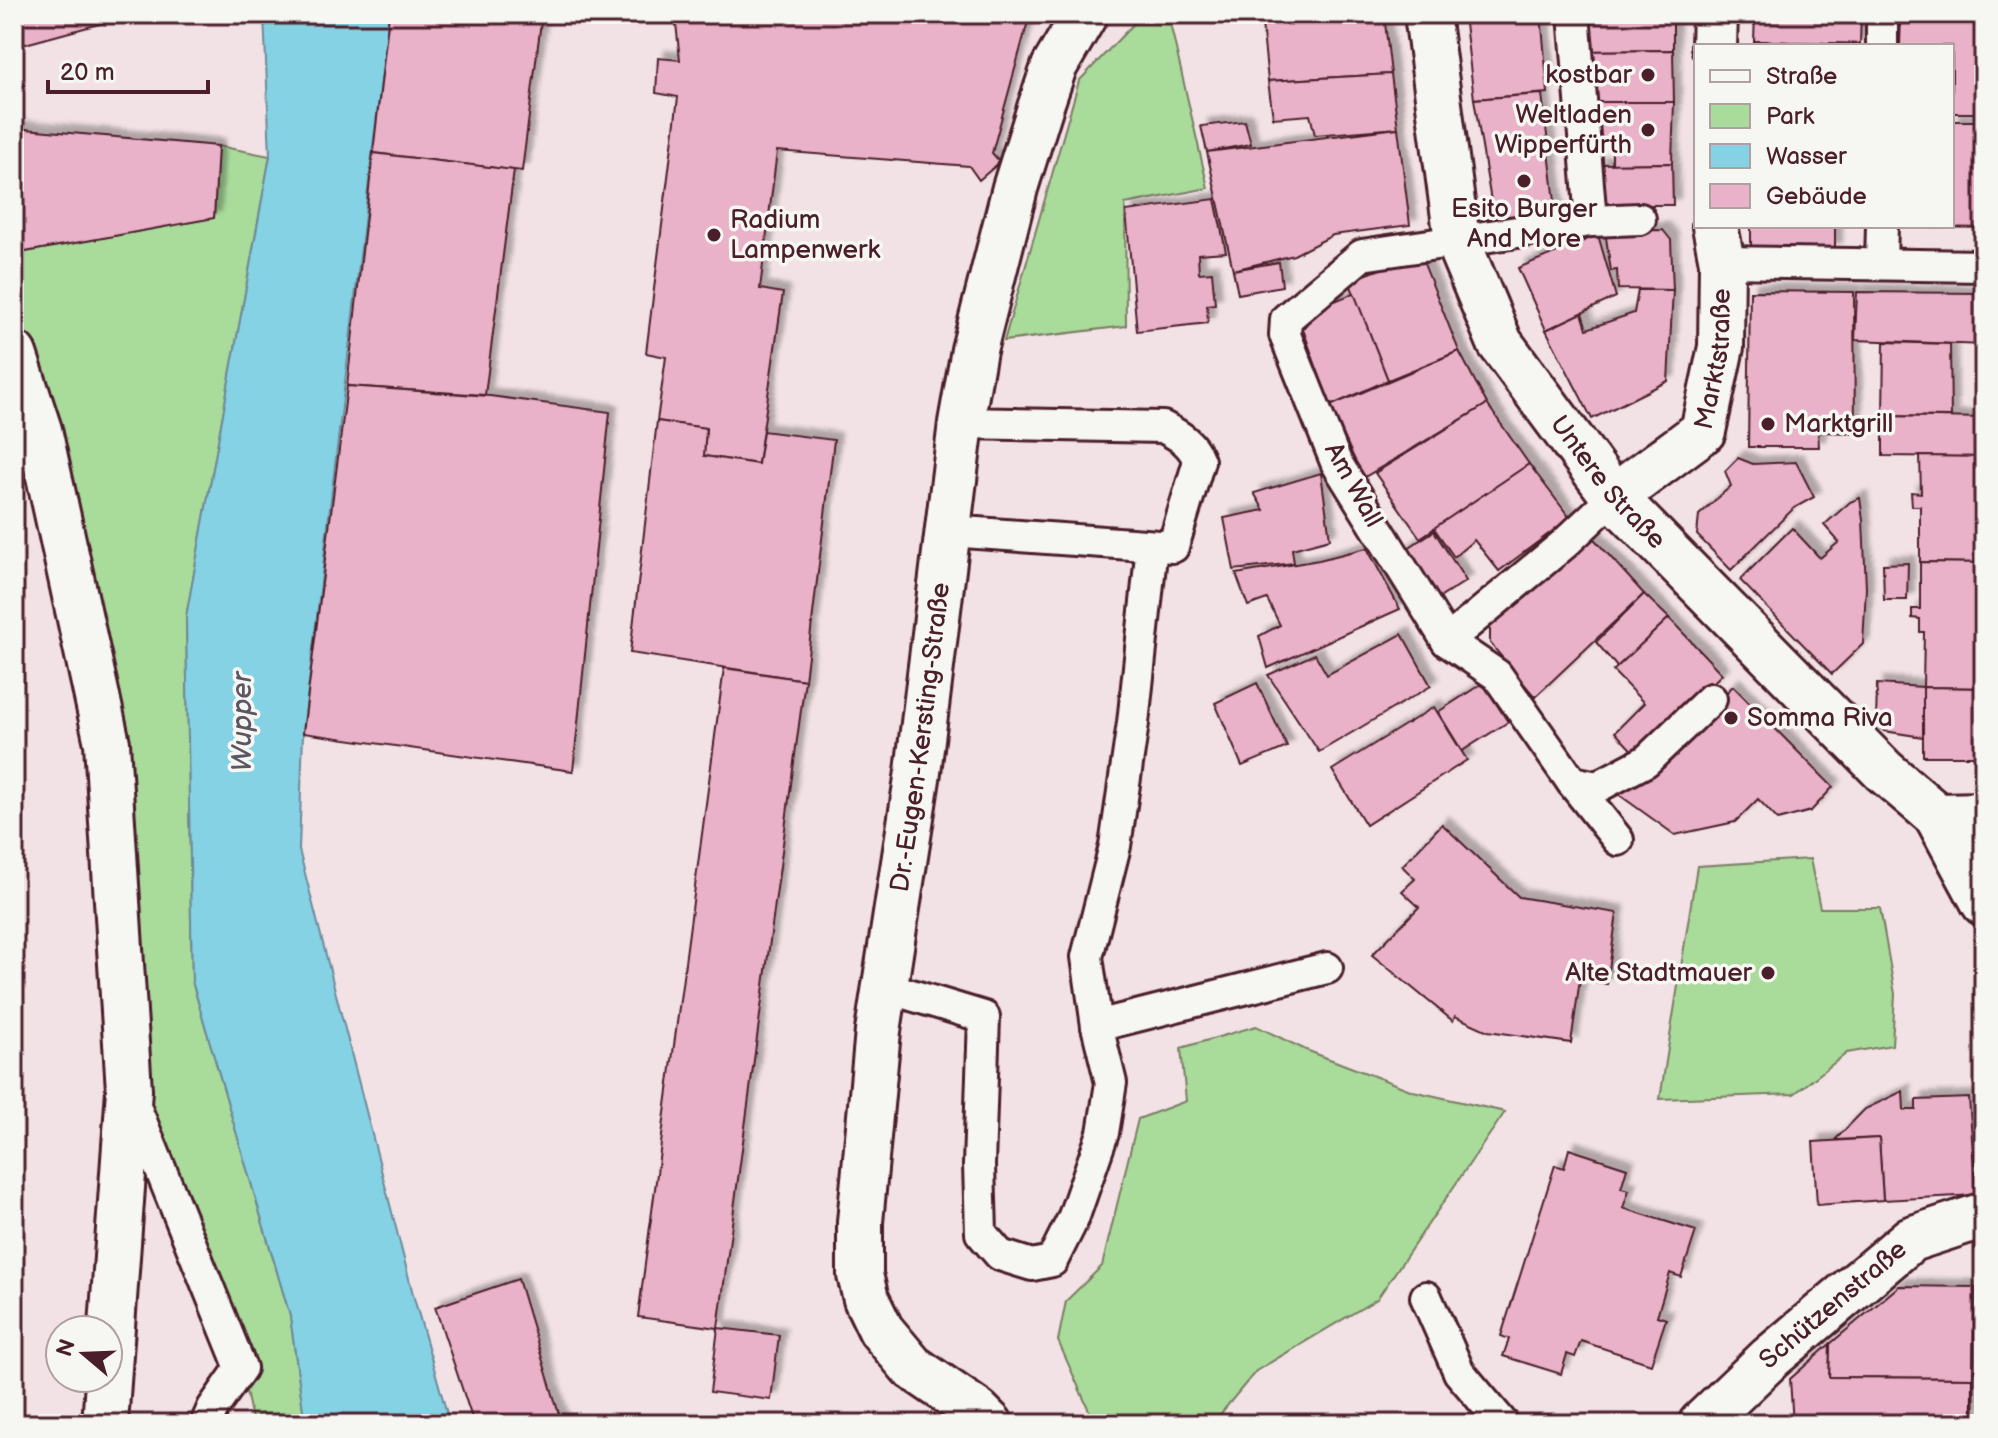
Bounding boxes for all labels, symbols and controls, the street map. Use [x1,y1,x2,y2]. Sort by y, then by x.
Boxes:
scale bar [48,44,208,94]
legend [1694,44,1954,228]
text: 20 m [60,58,115,87]
place label: kostbar [1545,60,1633,91]
text: Straße [1766,62,1837,91]
marker: kostbar [1639,66,1657,84]
place label: Weltladen Wipperfürth [1494,100,1632,161]
text: Park [1766,102,1814,131]
marker: Weltladen Wipperfürth [1639,121,1657,139]
text: Wasser [1766,142,1847,171]
marker: Esito Burger And More [1515,172,1533,190]
text: Gebäude [1766,182,1867,211]
place label: Esito Burger And More [1451,194,1598,255]
place label: Radium Lampenwerk [730,205,880,266]
marker: Radium Lampenwerk [705,226,723,244]
street label: Marktstraße [1688,288,1737,432]
street label: Untere Straße [1544,409,1672,556]
place label: Marktgrill [1784,409,1893,440]
marker: Marktgrill [1759,415,1777,433]
street label: Am Wall [1317,437,1389,533]
street label: Dr.-Eugen-Kersting-Straße [884,581,957,894]
water label: Wupper [226,670,259,772]
place label: Somma Riva [1747,703,1893,734]
marker: Somma Riva [1722,709,1740,727]
place label: Alte Stadtmauer [1565,958,1753,989]
marker: Alte Stadtmauer [1759,964,1777,982]
street label: Schützenstraße [1753,1234,1913,1375]
north arrow [44,1314,124,1394]
text: N [51,1336,82,1360]

